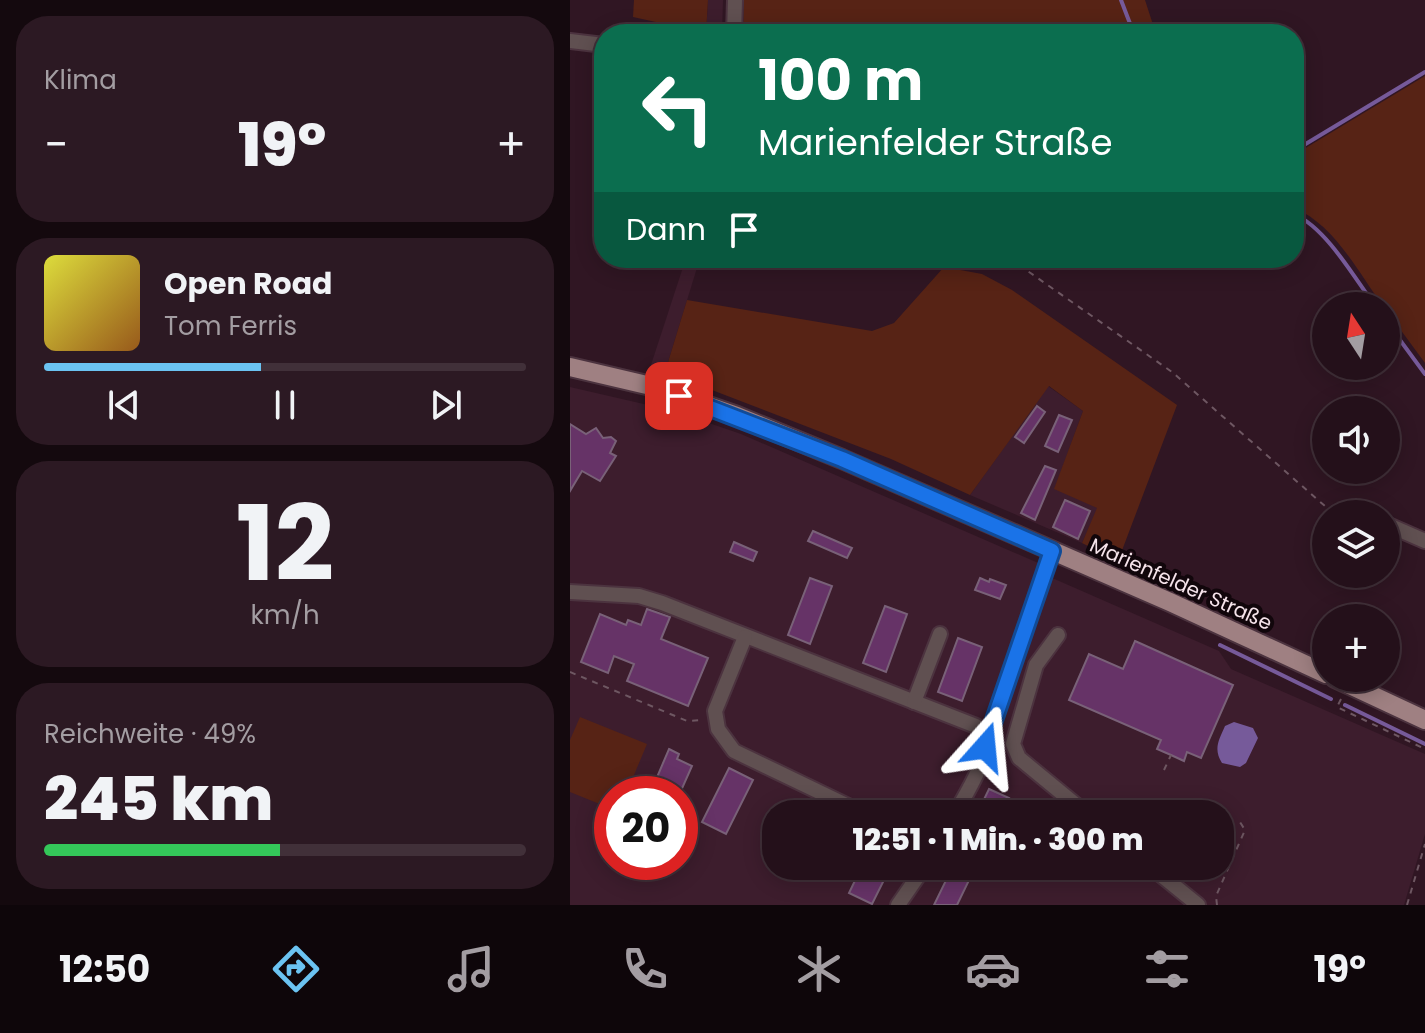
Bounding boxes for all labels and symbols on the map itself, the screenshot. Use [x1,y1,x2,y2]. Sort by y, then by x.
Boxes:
north arrow [1312,292,1400,380]
pin [645,362,713,430]
street label: Marienfelder Straße [1085,531,1277,637]
position arrow [943,705,1027,789]
speed limit sign: 20 [594,776,698,880]

